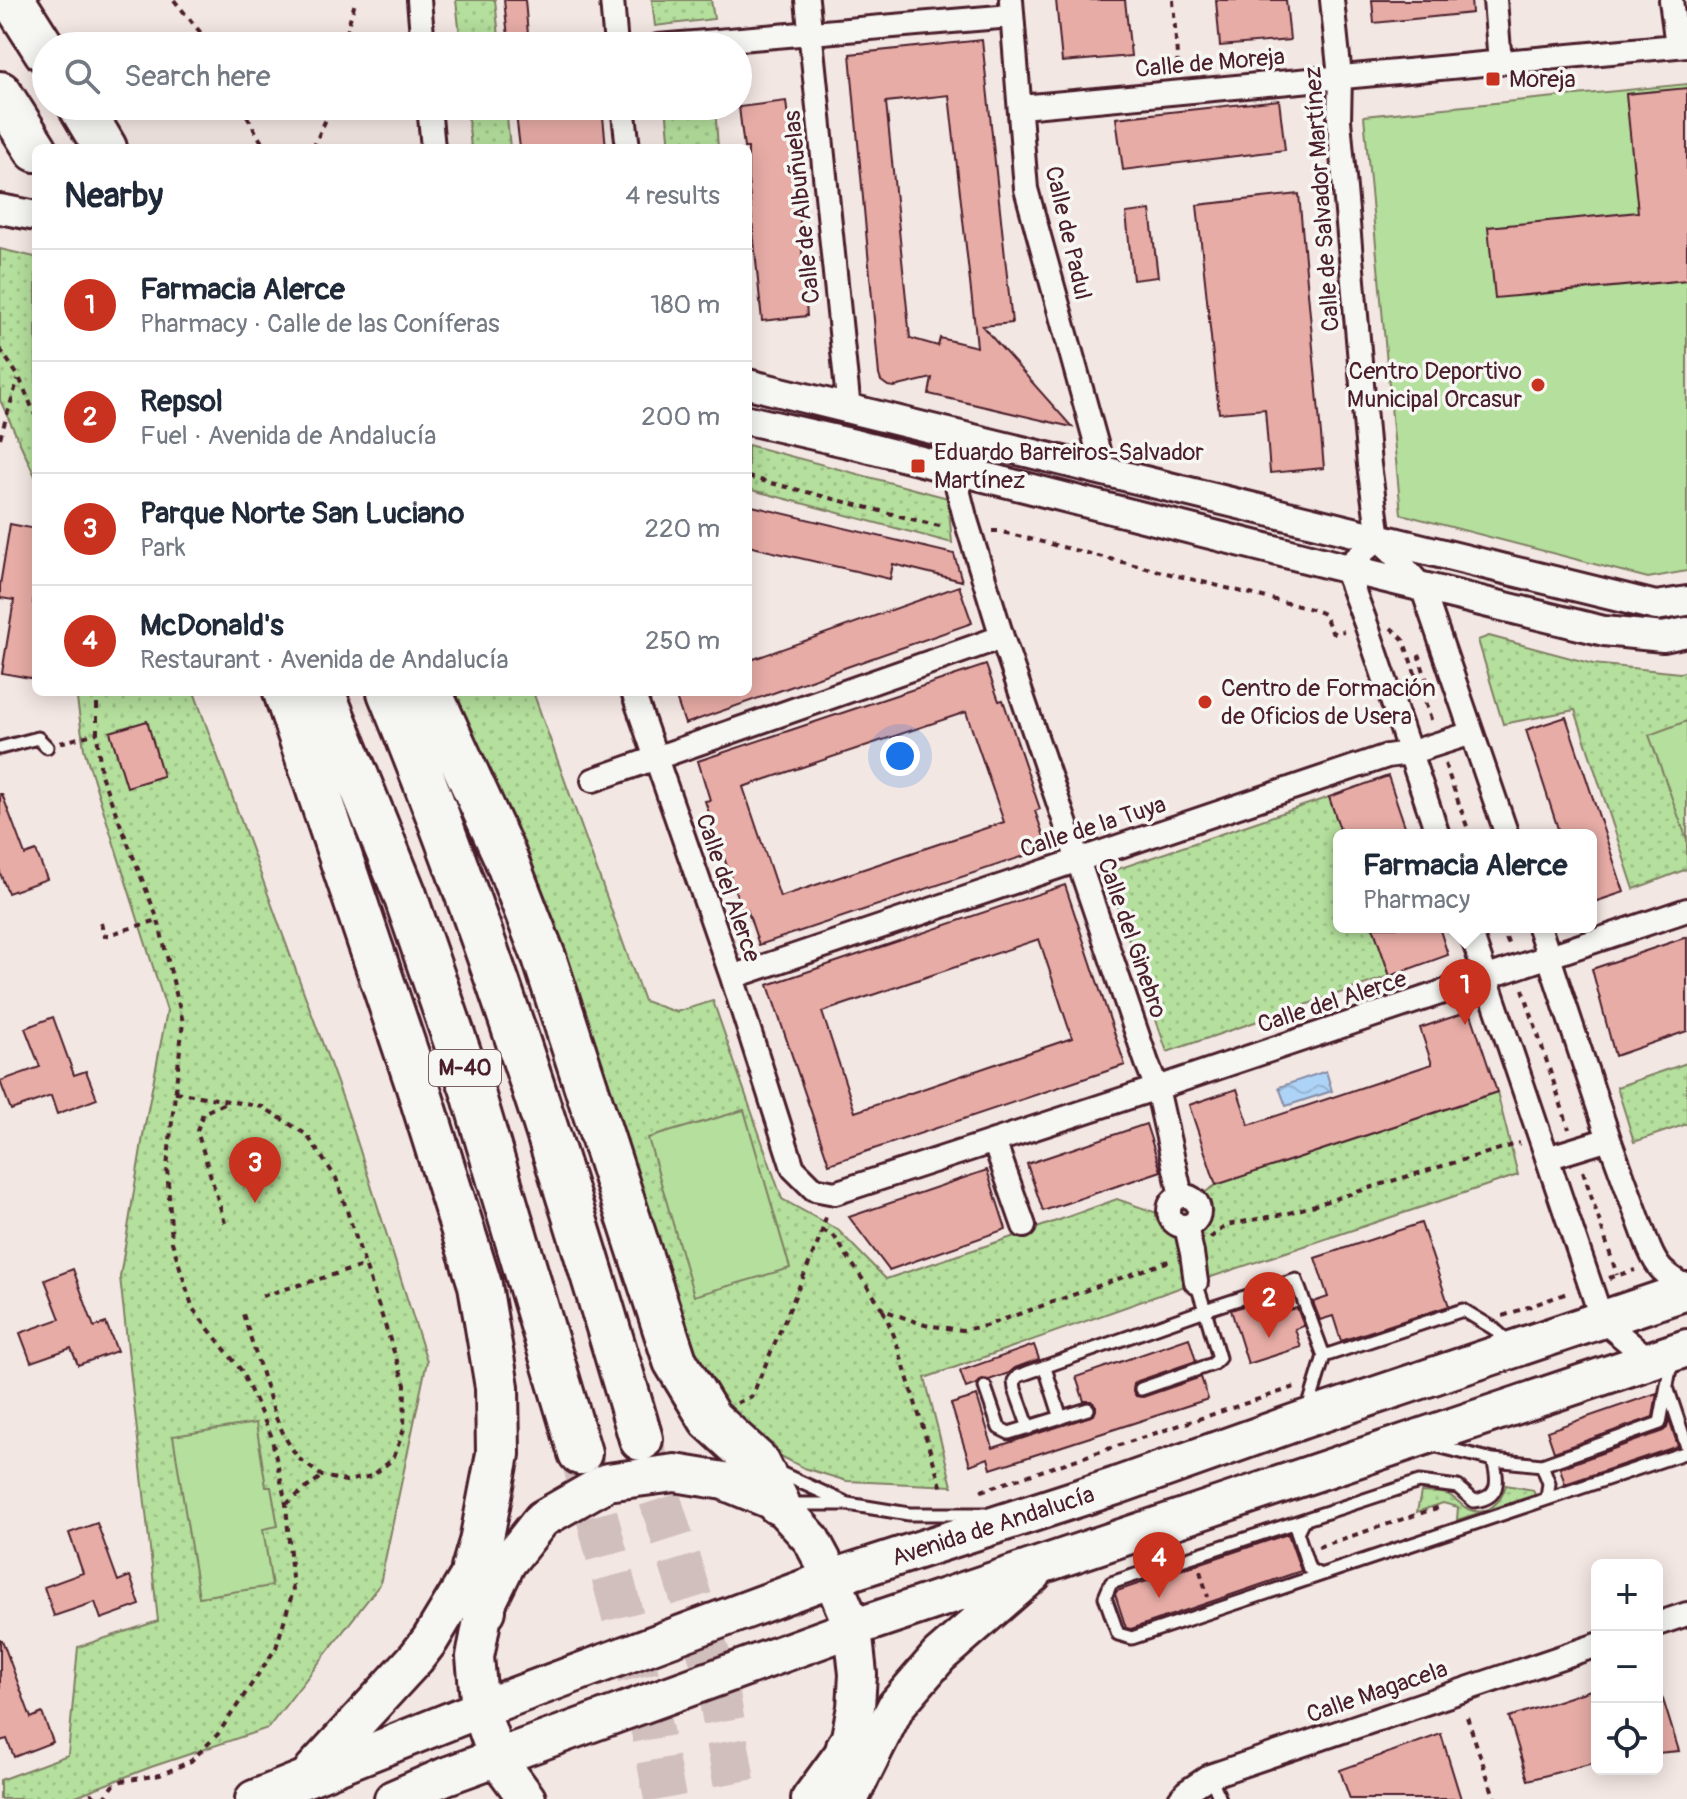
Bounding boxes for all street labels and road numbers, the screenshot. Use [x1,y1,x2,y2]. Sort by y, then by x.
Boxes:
street label: Calle de Moreja [1134,42,1286,84]
street label: Calle de Salvador Martínez [1298,66,1346,332]
street label: Calle de Albuñuelas [777,109,827,305]
street label: Calle de Padul [1039,163,1097,303]
street label: Calle de la Tuya [1016,790,1170,864]
street label: Calle del Alerce [689,810,767,966]
street label: Calle del Ginebro [1091,854,1173,1022]
street label: Calle del Alerce [1254,964,1410,1040]
road number: M-40 [429,1050,501,1086]
street label: Avenida de Andalucía [888,1479,1098,1572]
street label: Calle Magacela [1303,1654,1451,1730]

